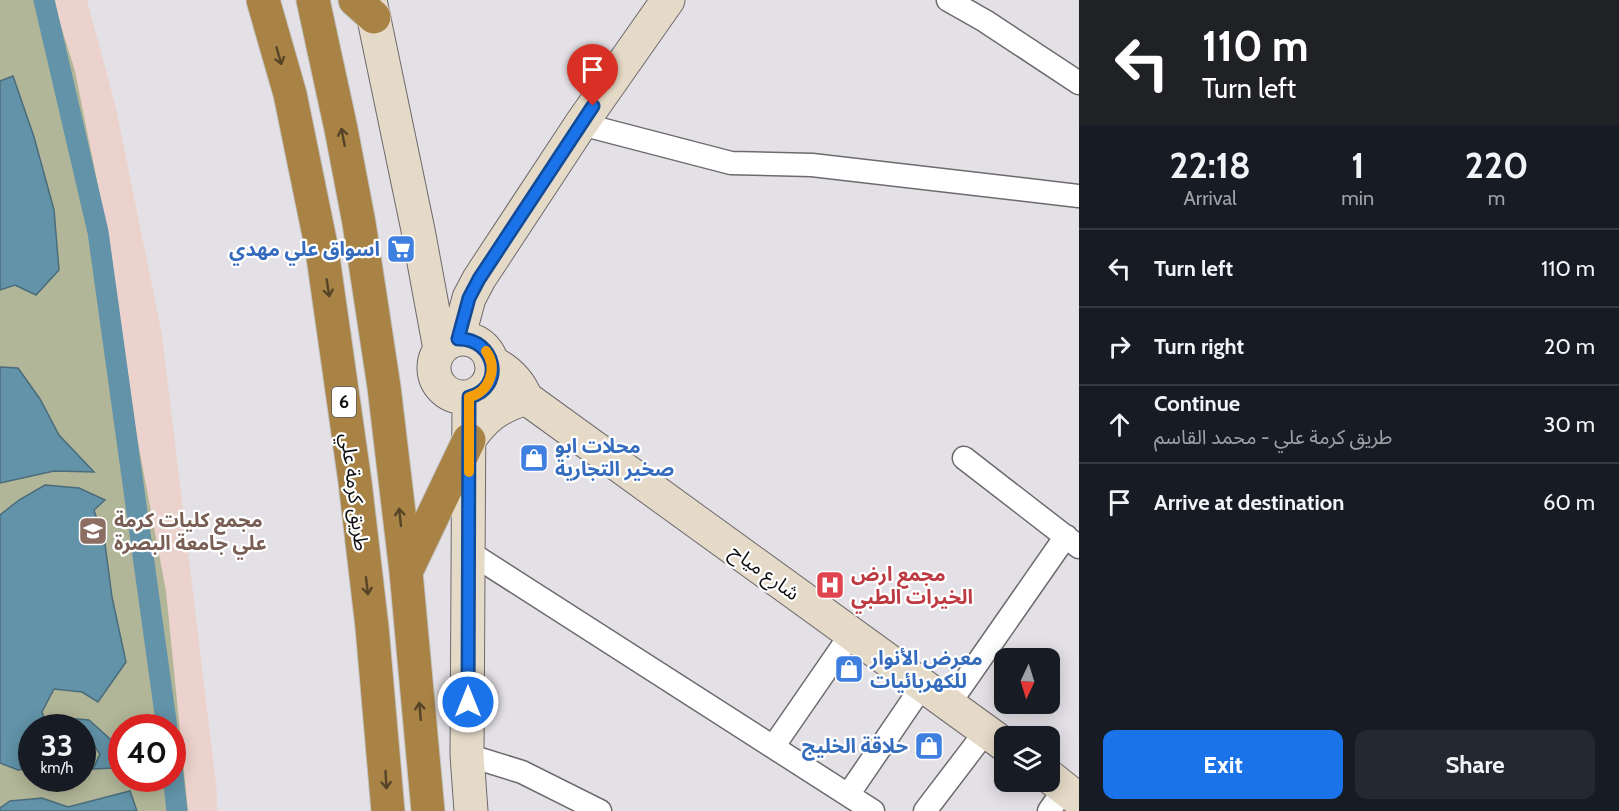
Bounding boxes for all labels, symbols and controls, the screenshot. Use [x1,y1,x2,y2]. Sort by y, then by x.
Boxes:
text: 110 m [1202,20,1309,72]
icon: left [1103,24,1181,102]
pin [567,44,618,106]
one-way arrow [274,46,285,65]
icon: arrive [576,53,609,86]
text: Turn left [1202,72,1296,105]
one-way arrow [337,128,348,148]
text: 22:18 [1170,143,1251,187]
text: 1 [1351,143,1364,187]
text: 220 [1465,143,1528,187]
text: Arrival [1184,186,1237,210]
text: min [1341,186,1374,210]
text: m [1488,186,1505,210]
supermarket icon: اسواق علي مهدي [385,233,417,265]
place label: اسواق علي مهدي [229,237,380,266]
icon: left [1103,252,1136,285]
text: Turn left [1154,255,1233,282]
text: 110 m [1541,255,1595,282]
one-way arrow [322,278,333,298]
icon: right [1103,330,1136,363]
text: Turn right [1154,333,1244,360]
text: 20 m [1544,333,1595,360]
road number: 6 [332,387,356,417]
text: Continue [1154,390,1240,417]
icon: ahead [1103,408,1136,441]
text: 30 m [1543,411,1595,438]
text: طريق كرمة علي - محمد القاسم [1154,425,1392,449]
street label: طريق كرمة علي [332,432,374,553]
place label: محلات ابو صخير التجارية [555,434,674,481]
shop icon: محلات ابو صخير التجارية [518,442,550,474]
icon: arrive [1103,486,1136,519]
text: Arrive at destination [1154,489,1344,516]
text: 60 m [1543,489,1595,516]
one-way arrow [394,507,405,527]
place label: مجمع كليات كرمة علي جامعة البصرة [114,508,267,560]
school or university icon: مجمع كليات كرمة علي جامعة البصرة [77,515,109,547]
street label: شارع مياح [724,539,804,608]
place label: مجمع ارض الخيرات الطبي [851,562,973,614]
hospital icon: مجمع ارض الخيرات الطبي [814,569,846,601]
one-way arrow [362,575,373,595]
place label: معرض الأنوار للكهربائيات [869,646,983,693]
north arrow [994,648,1060,714]
map controls [994,648,1060,792]
shop icon: معرض الأنوار للكهربائيات [833,653,865,685]
position arrow [436,670,500,734]
one-way arrow [414,701,425,721]
speed limit sign: 40 [108,714,186,792]
button: layers [994,726,1060,792]
text: 33 [41,727,73,764]
shop icon: حلاقة الخليج [913,730,945,762]
button: Exit [1103,730,1343,799]
button: Share [1355,730,1595,799]
place label: حلاقة الخليج [802,734,908,761]
text: km/h [41,759,73,777]
one-way arrow [380,769,391,789]

